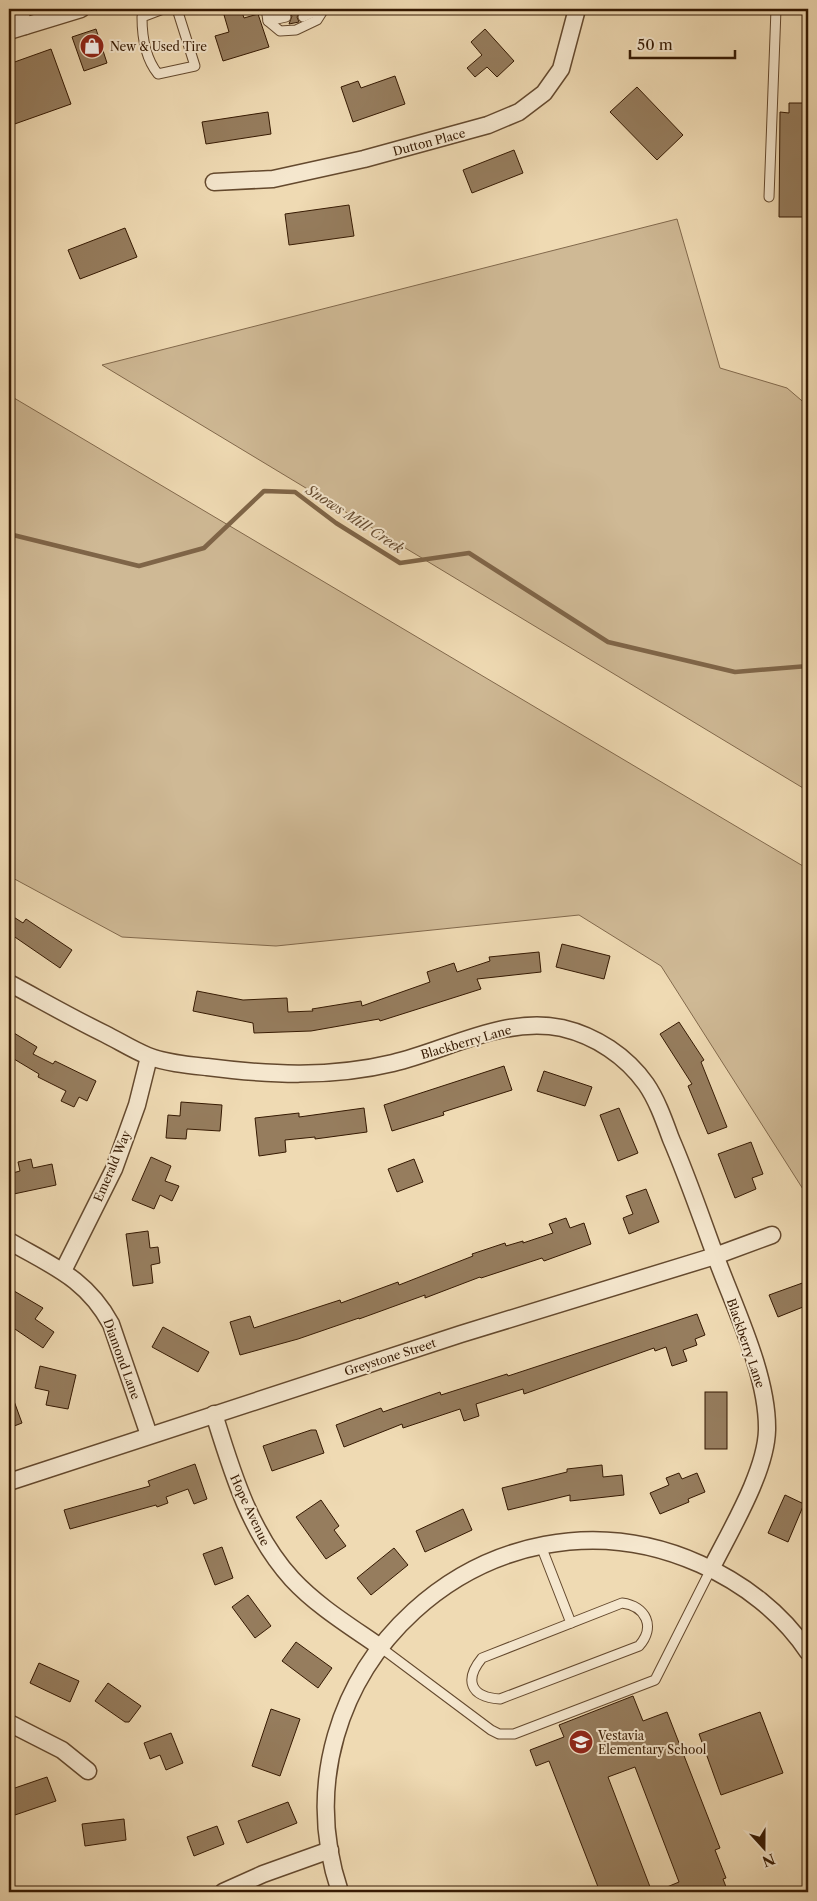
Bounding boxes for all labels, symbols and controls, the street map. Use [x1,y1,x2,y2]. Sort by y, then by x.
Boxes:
scale bar [630,28,734,60]
shop icon: New & Used Tire [79,33,105,59]
text: 50 m [637,35,673,54]
place label: New & Used Tire [110,39,207,54]
street label: Dutton Place [391,125,467,159]
water label: Snows Mill Creek [302,480,408,558]
street label: Blackberry Lane [419,1022,513,1062]
street label: Emerald Way [90,1128,134,1204]
street label: Blackberry Lane [724,1296,768,1390]
street label: Diamond Lane [100,1317,144,1402]
street label: Greystone Street [342,1335,439,1379]
street label: Hope Avenue [227,1472,273,1548]
place label: Vestavia Elementary School [597,1728,707,1757]
school or university icon: Vestavia Elementary School [568,1729,594,1755]
north arrow [740,1824,790,1874]
text: N [760,1850,778,1871]

